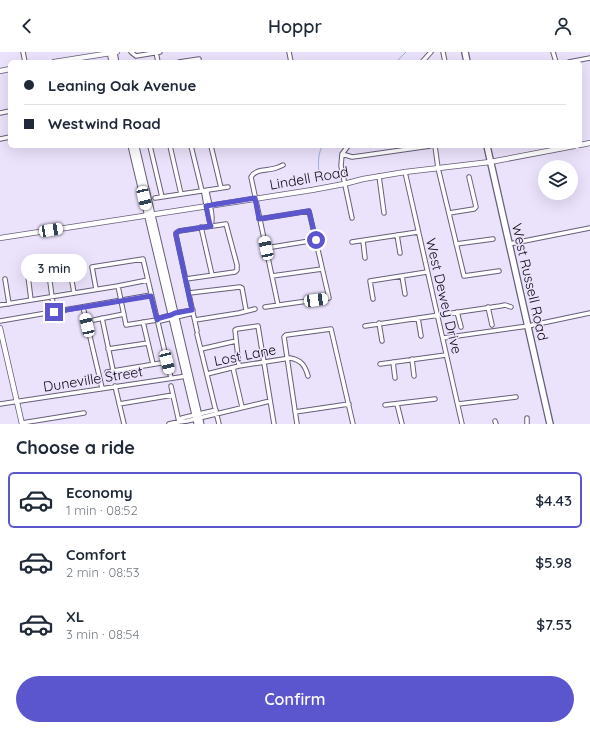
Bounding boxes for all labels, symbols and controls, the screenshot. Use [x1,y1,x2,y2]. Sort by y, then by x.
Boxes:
icon: back [16,15,38,37]
text: Hoppr [268,15,322,38]
icon: person [552,15,574,37]
text: Leaning Oak Avenue [48,76,196,95]
text: Westwind Road [48,114,161,133]
map controls [538,160,578,200]
button: layers [538,160,578,200]
street label: Lindell Road [268,162,350,194]
car [135,185,153,211]
car [38,222,64,238]
street label: West Russell Road [508,222,552,342]
route start [307,231,325,249]
car [258,235,274,261]
street label: West Dewey Drive [422,236,466,356]
callout: 3 min [21,254,87,282]
text: 3 min [37,260,71,276]
car [303,292,329,308]
route end [45,303,63,321]
car [78,312,96,338]
street label: Lost Lane [212,340,278,370]
car [158,349,176,375]
street label: Duneville Street [42,362,144,396]
text: Choose a ride [16,436,135,459]
icon: car [18,482,54,518]
text: Economy [66,483,133,502]
text: $4.43 [535,491,572,510]
text: 1 min · 08:52 [66,502,138,518]
icon: car [18,544,54,580]
text: Comfort [66,545,127,564]
text: $5.98 [535,553,572,572]
text: 2 min · 08:53 [66,564,140,580]
icon: car [18,606,54,642]
text: XL [66,607,84,626]
text: $7.53 [536,615,572,634]
text: 3 min · 08:54 [66,626,139,642]
button: Confirm [16,676,574,722]

